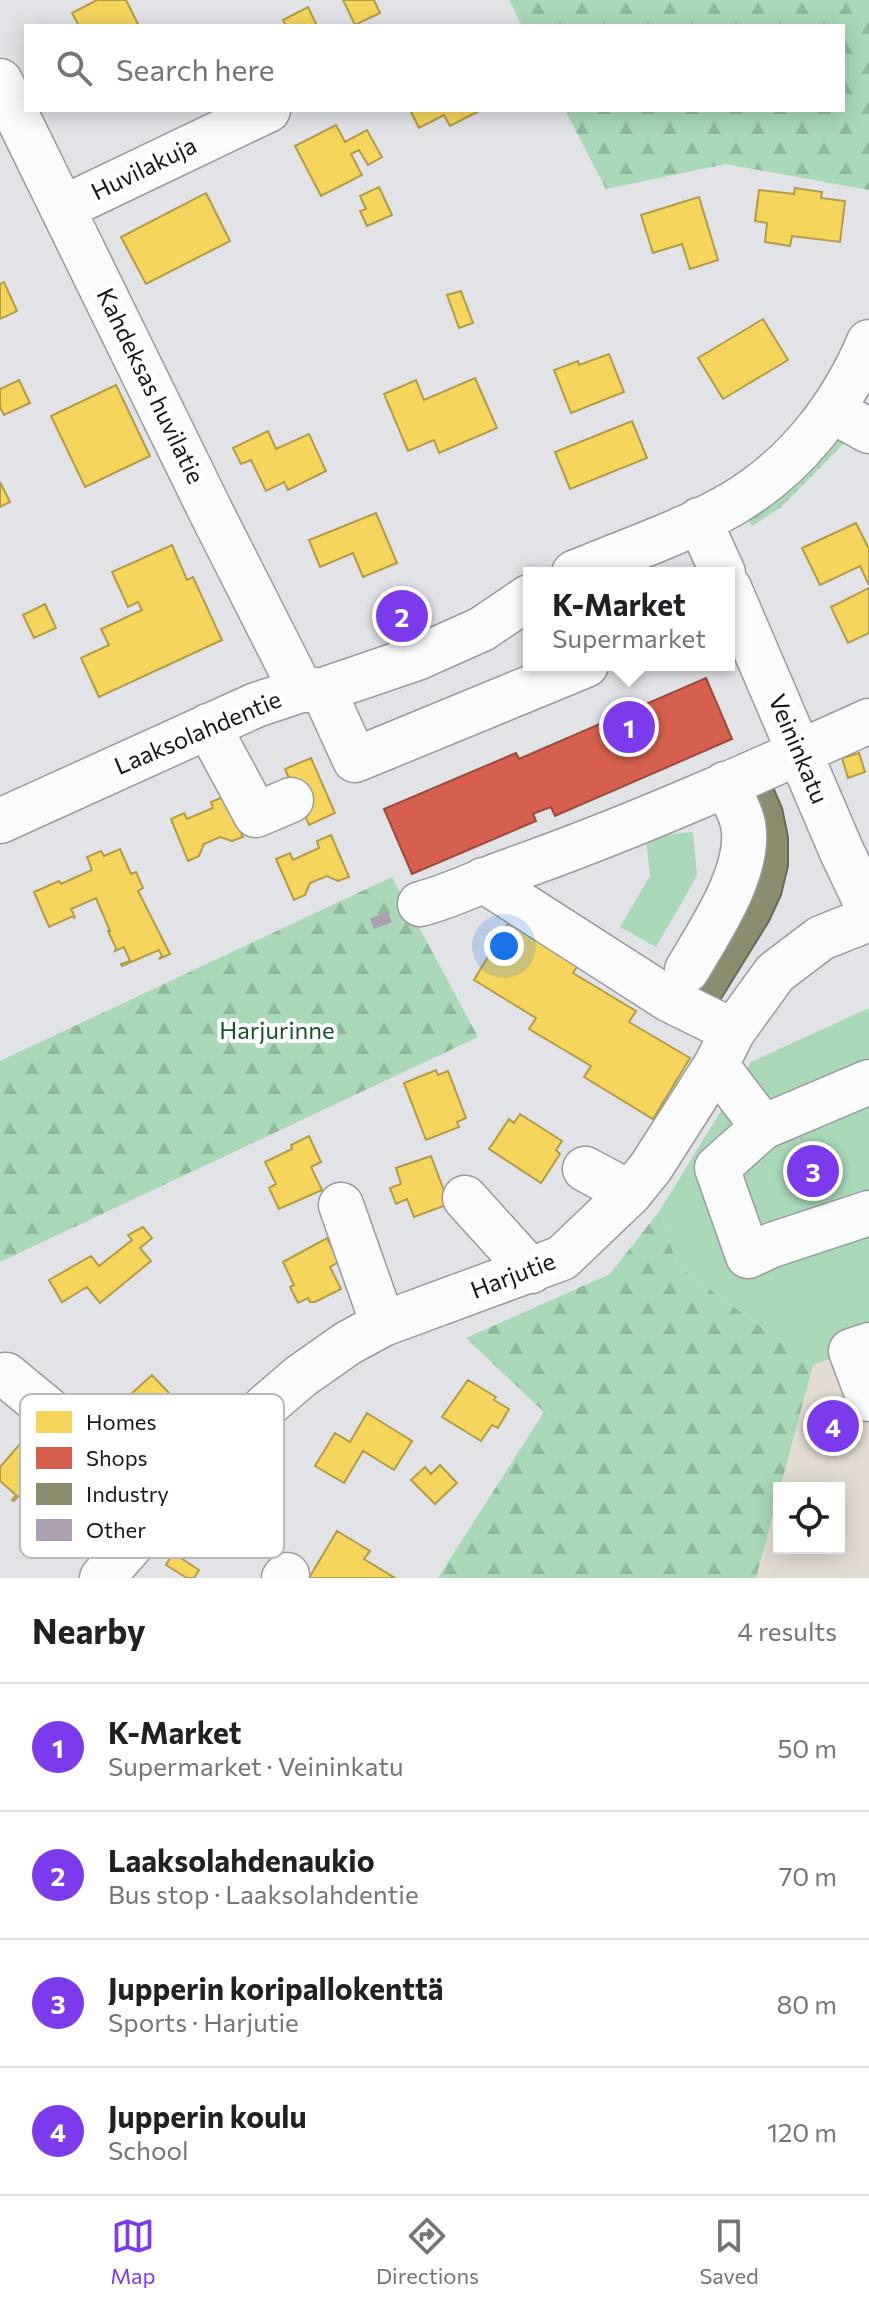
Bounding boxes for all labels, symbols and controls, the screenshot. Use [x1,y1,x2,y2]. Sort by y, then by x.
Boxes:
search box [24,24,845,112]
icon: search [52,46,96,90]
text: Search here [116,50,275,87]
street label: Huvilakuja [86,130,201,206]
street label: Kahdeksas huvilatie [91,283,211,488]
popup [523,567,735,671]
text: K-Market [552,585,686,622]
pin: 2 [376,586,428,646]
text: Supermarket [552,622,706,653]
street label: Laaksolahdentie [110,683,285,780]
street label: Veininkatu [763,689,835,808]
pin: 1 [603,697,655,757]
your location [484,926,524,966]
park label: Harjurinne [219,1015,335,1044]
pin: 3 [787,1141,839,1201]
street label: Harjutie [466,1245,559,1304]
legend [20,1394,284,1558]
pin: 4 [807,1396,859,1456]
text: Homes [86,1408,156,1435]
text: Shops [86,1444,147,1471]
text: Industry [86,1480,169,1507]
map controls [773,1482,845,1554]
button: locate [773,1482,845,1554]
text: Other [86,1516,146,1543]
text: Nearby [32,1609,146,1651]
text: 4 results [737,1615,837,1646]
text: K-Market [108,1713,241,1750]
text: 1 [52,1732,64,1763]
text: 50 m [777,1732,837,1763]
text: Supermarket · Veininkatu [108,1750,403,1781]
text: Laaksolahdenaukio [108,1841,375,1878]
text: 2 [51,1860,65,1891]
text: 70 m [779,1860,837,1891]
text: Bus stop · Laaksolahdentie [108,1878,419,1909]
text: Jupperin koripallokenttä [108,1969,443,2006]
text: 3 [50,1988,66,2019]
text: 80 m [777,1988,837,2019]
text: Sports · Harjutie [108,2006,299,2037]
text: Jupperin koulu [108,2097,307,2134]
text: 4 [50,2116,66,2147]
text: 120 m [767,2116,837,2147]
text: School [108,2134,189,2165]
tab: Map [110,2214,156,2289]
tab: Directions [376,2214,479,2289]
tab: Saved [699,2214,759,2289]

